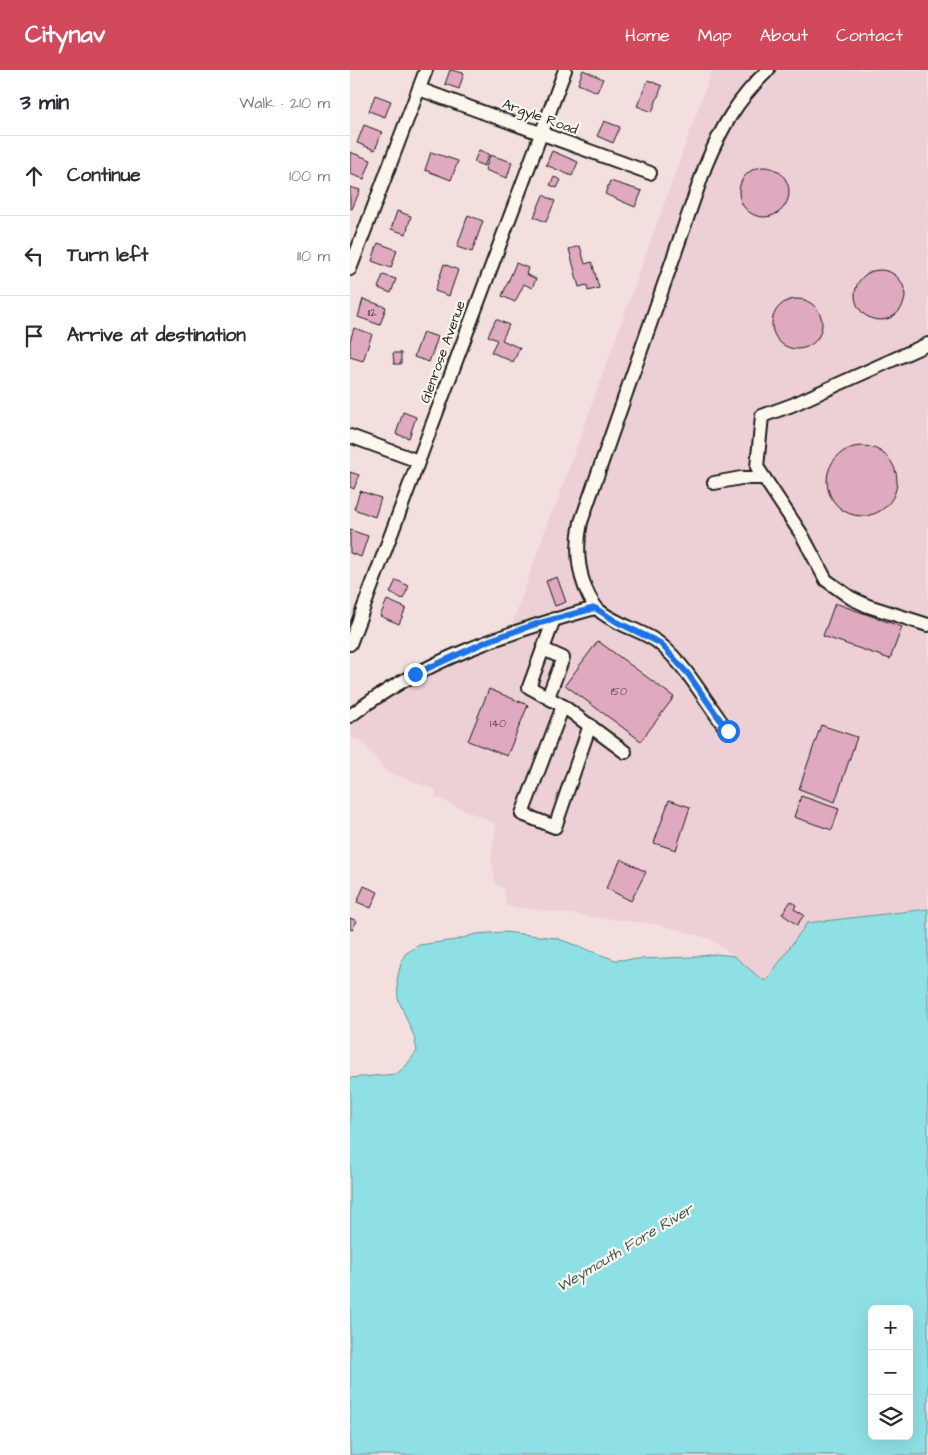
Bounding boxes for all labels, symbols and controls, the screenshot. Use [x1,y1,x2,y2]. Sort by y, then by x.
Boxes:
text: Citynav [25,18,105,52]
text: Home [625,23,670,48]
text: Map [698,23,732,48]
text: About [760,23,808,48]
text: Contact [836,23,903,48]
text: 3 min [20,88,69,117]
text: Walk · 210 m [239,92,330,114]
street label: Argyle Road [499,94,581,140]
icon: ahead [20,162,48,190]
text: Continue [67,162,141,189]
text: 100 m [289,165,330,187]
icon: left [20,242,48,270]
text: Turn left [67,242,148,269]
text: 110 m [297,245,330,267]
street label: Glenrose Avenue [415,298,471,406]
house number: 112 [367,305,377,320]
icon: arrive [20,322,48,350]
text: Arrive at destination [67,322,246,349]
route end [404,663,427,686]
house number: 150 [611,684,627,699]
house number: 140 [490,716,506,731]
route start [717,720,740,743]
water label: Weymouth Fore River [553,1198,699,1298]
map controls [868,1305,913,1440]
button: + [868,1305,913,1350]
button: − [868,1350,913,1395]
button: layers [868,1395,913,1440]

